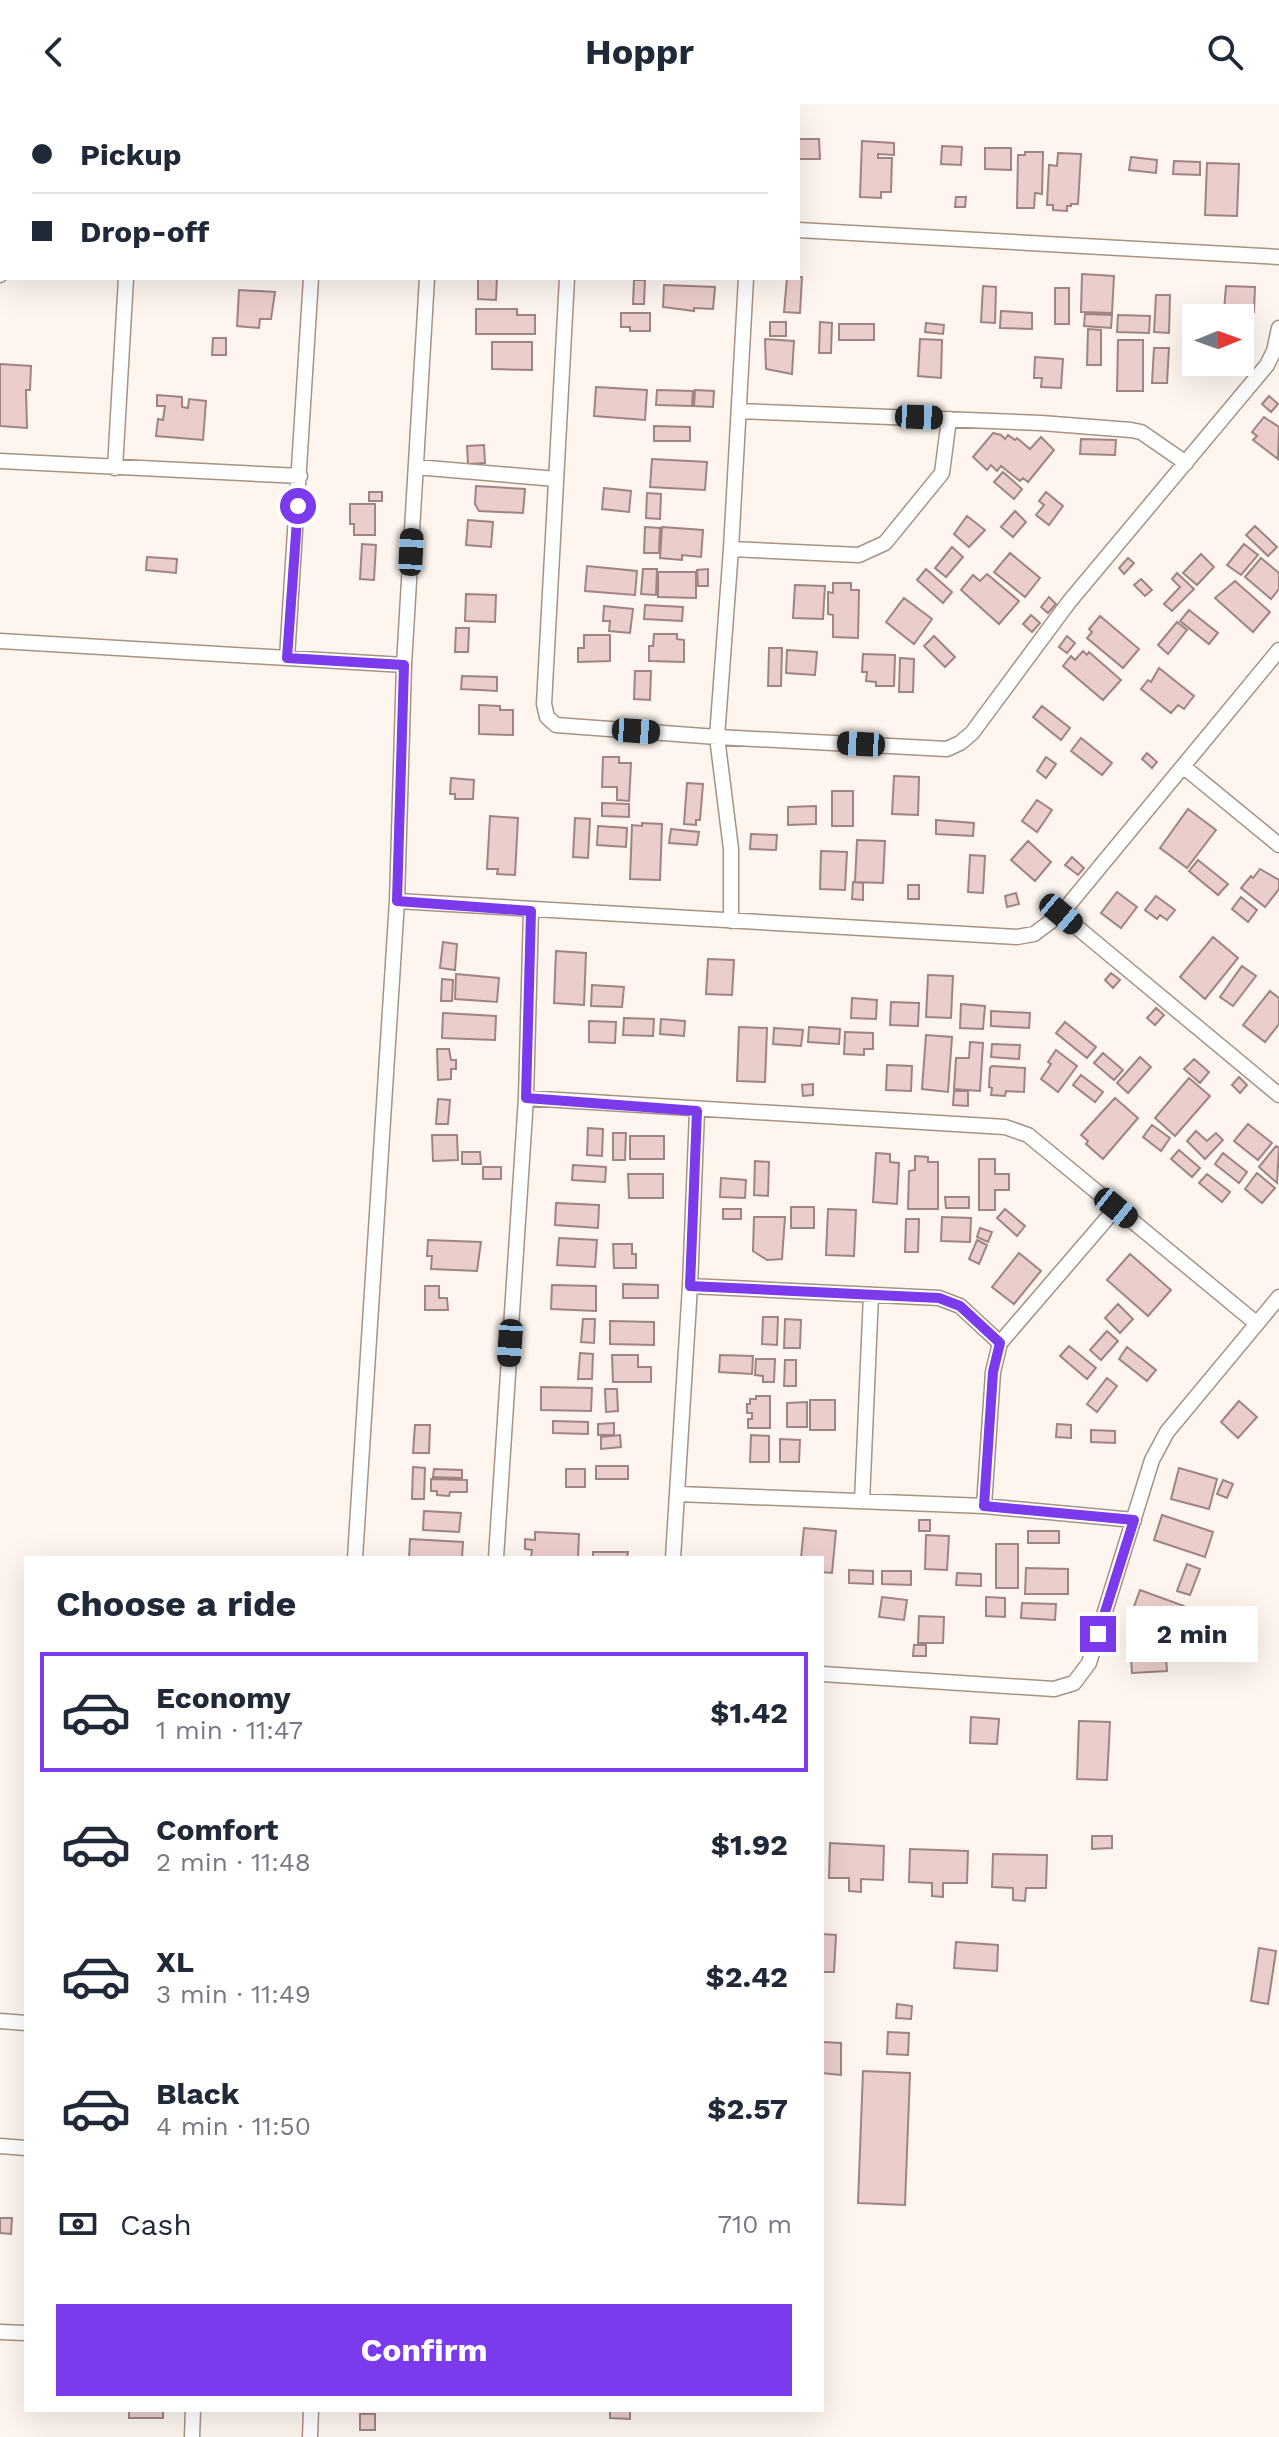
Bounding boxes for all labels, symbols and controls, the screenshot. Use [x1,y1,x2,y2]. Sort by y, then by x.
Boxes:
icon: back [32,30,76,74]
icon: search [1203,30,1247,74]
text: Hoppr [585,31,694,73]
text: Pickup [80,137,182,172]
text: Drop-off [80,214,209,249]
north arrow [1182,304,1254,376]
map controls [1182,304,1254,376]
car [895,404,943,430]
route start [280,488,316,524]
car [398,527,424,577]
car [611,717,661,745]
car [836,731,886,757]
car [1035,889,1087,939]
car [1090,1184,1142,1232]
car [496,1318,524,1368]
text: Choose a ride [56,1583,296,1625]
callout: 2 min [1126,1606,1258,1662]
route end [1080,1616,1116,1652]
text: 2 min [1156,1619,1228,1649]
icon: car [60,1676,132,1748]
text: Economy [156,1680,291,1715]
text: $1.42 [710,1695,788,1730]
text: 1 min · 11:47 [156,1715,303,1745]
icon: car [60,1808,132,1880]
text: Comfort [156,1812,278,1847]
text: $1.92 [711,1827,788,1862]
text: 2 min · 11:48 [156,1847,311,1877]
icon: car [60,1940,132,2012]
text: XL [156,1944,194,1979]
text: $2.42 [705,1959,788,1994]
text: 3 min · 11:49 [156,1979,311,2009]
icon: car [60,2072,132,2144]
text: Black [156,2076,240,2111]
text: $2.57 [707,2091,788,2126]
text: 4 min · 11:50 [156,2111,311,2141]
icon: cash [56,2202,100,2246]
text: Cash [120,2207,192,2242]
text: 710 m [717,2209,792,2239]
button: Confirm [56,2304,792,2396]

